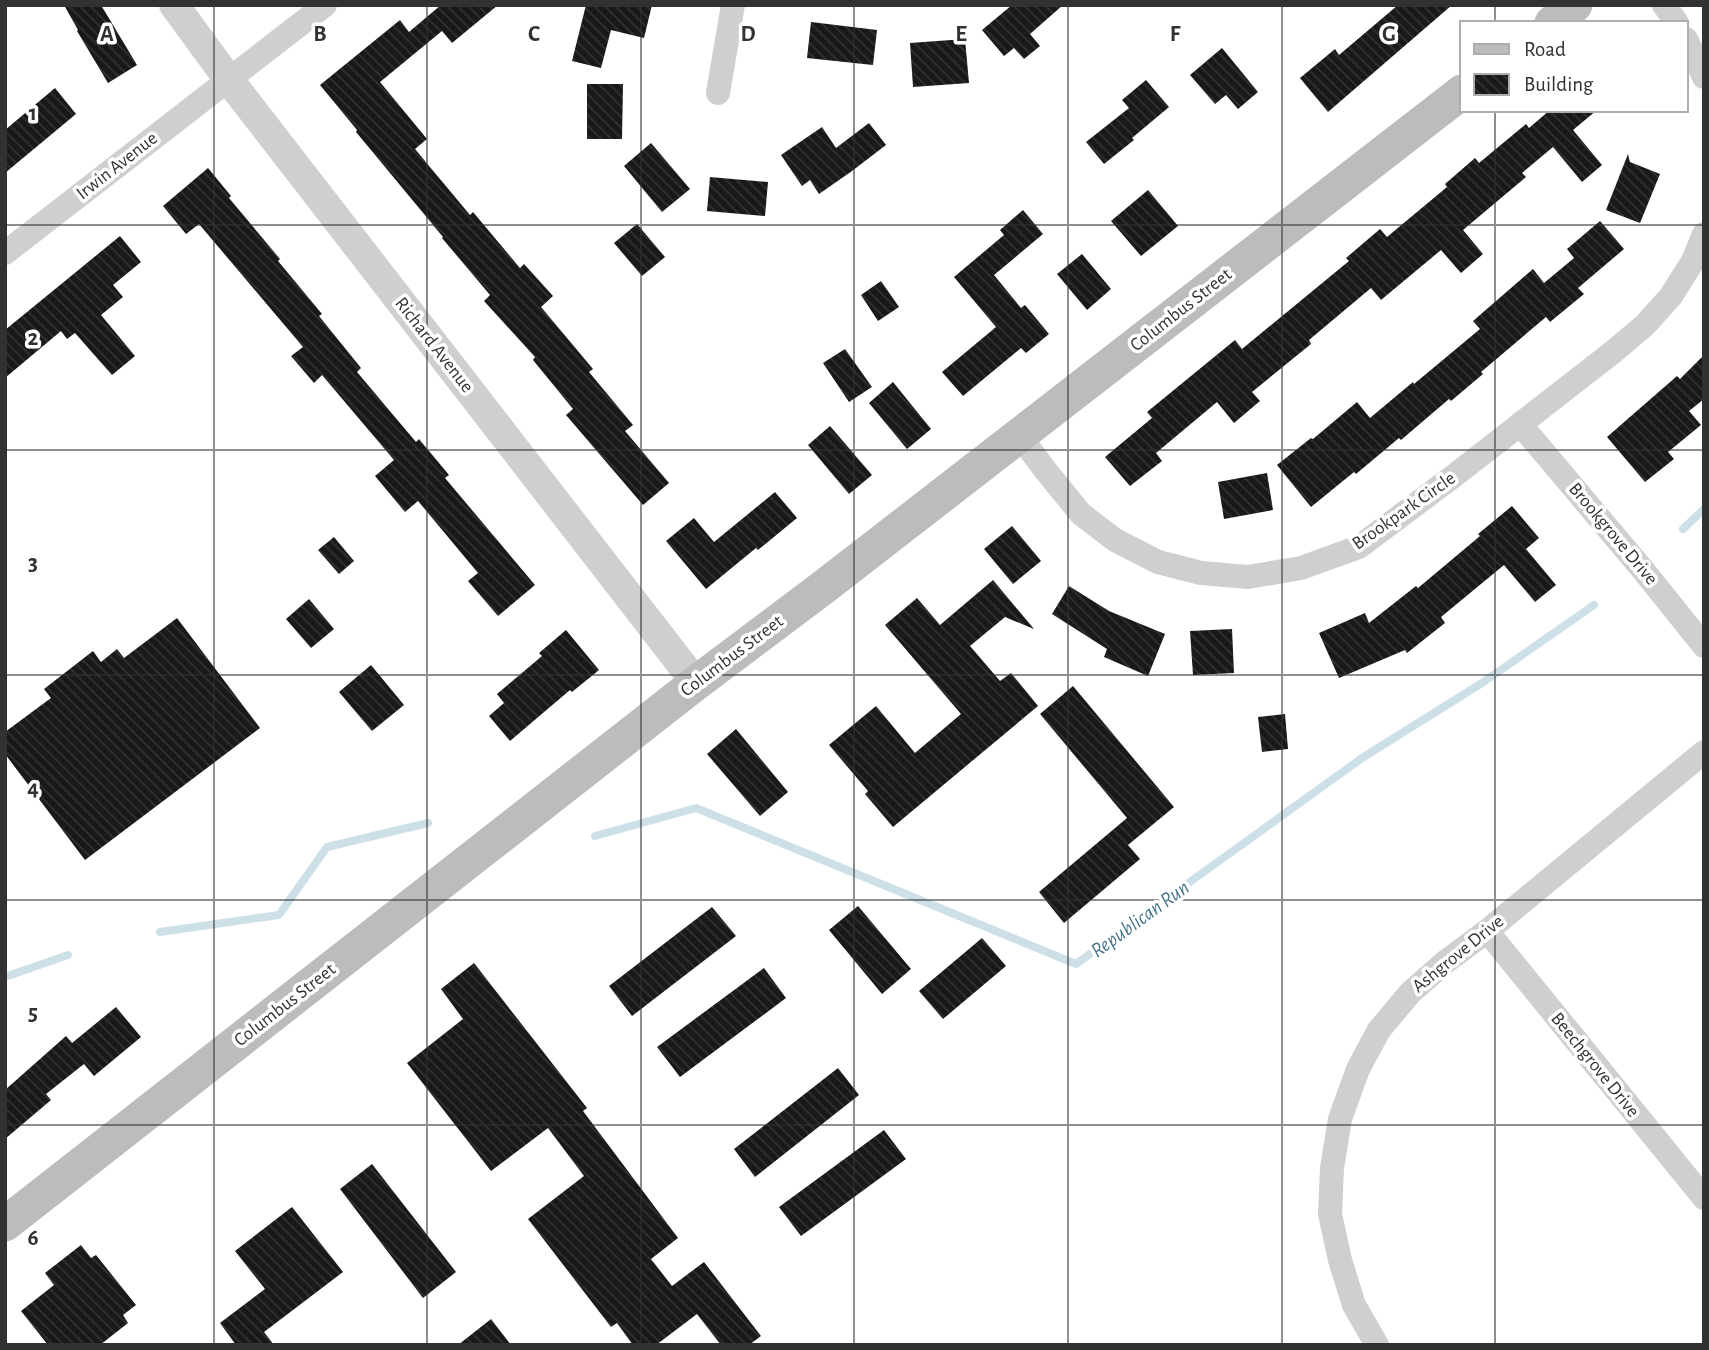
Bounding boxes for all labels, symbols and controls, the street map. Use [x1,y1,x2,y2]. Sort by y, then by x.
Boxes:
legend [1460,21,1688,112]
text: A [100,23,114,46]
text: B [313,23,327,46]
text: C [528,23,540,46]
text: D [740,23,756,46]
text: E [955,23,967,46]
text: F [1170,23,1181,46]
text: G [1382,23,1396,46]
text: Road [1524,39,1566,60]
text: Building [1524,74,1594,95]
text: 1 [29,102,37,125]
street label: Irwin Avenue [73,129,161,203]
street label: Columbus Street [1127,265,1235,355]
street label: Richard Avenue [391,294,477,396]
text: 2 [28,327,39,350]
street label: Brookpark Circle [1349,469,1459,553]
street label: Brookgrove Drive [1565,479,1661,589]
text: 3 [28,552,38,575]
street label: Columbus Street [677,612,787,700]
text: 4 [27,777,39,800]
water label: Republican Run [1087,876,1194,962]
street label: Ashgrove Drive [1409,912,1507,996]
street label: Columbus Street [231,960,339,1050]
text: 5 [28,1002,38,1025]
street label: Beechgrove Drive [1547,1009,1643,1121]
text: 6 [27,1227,39,1250]

